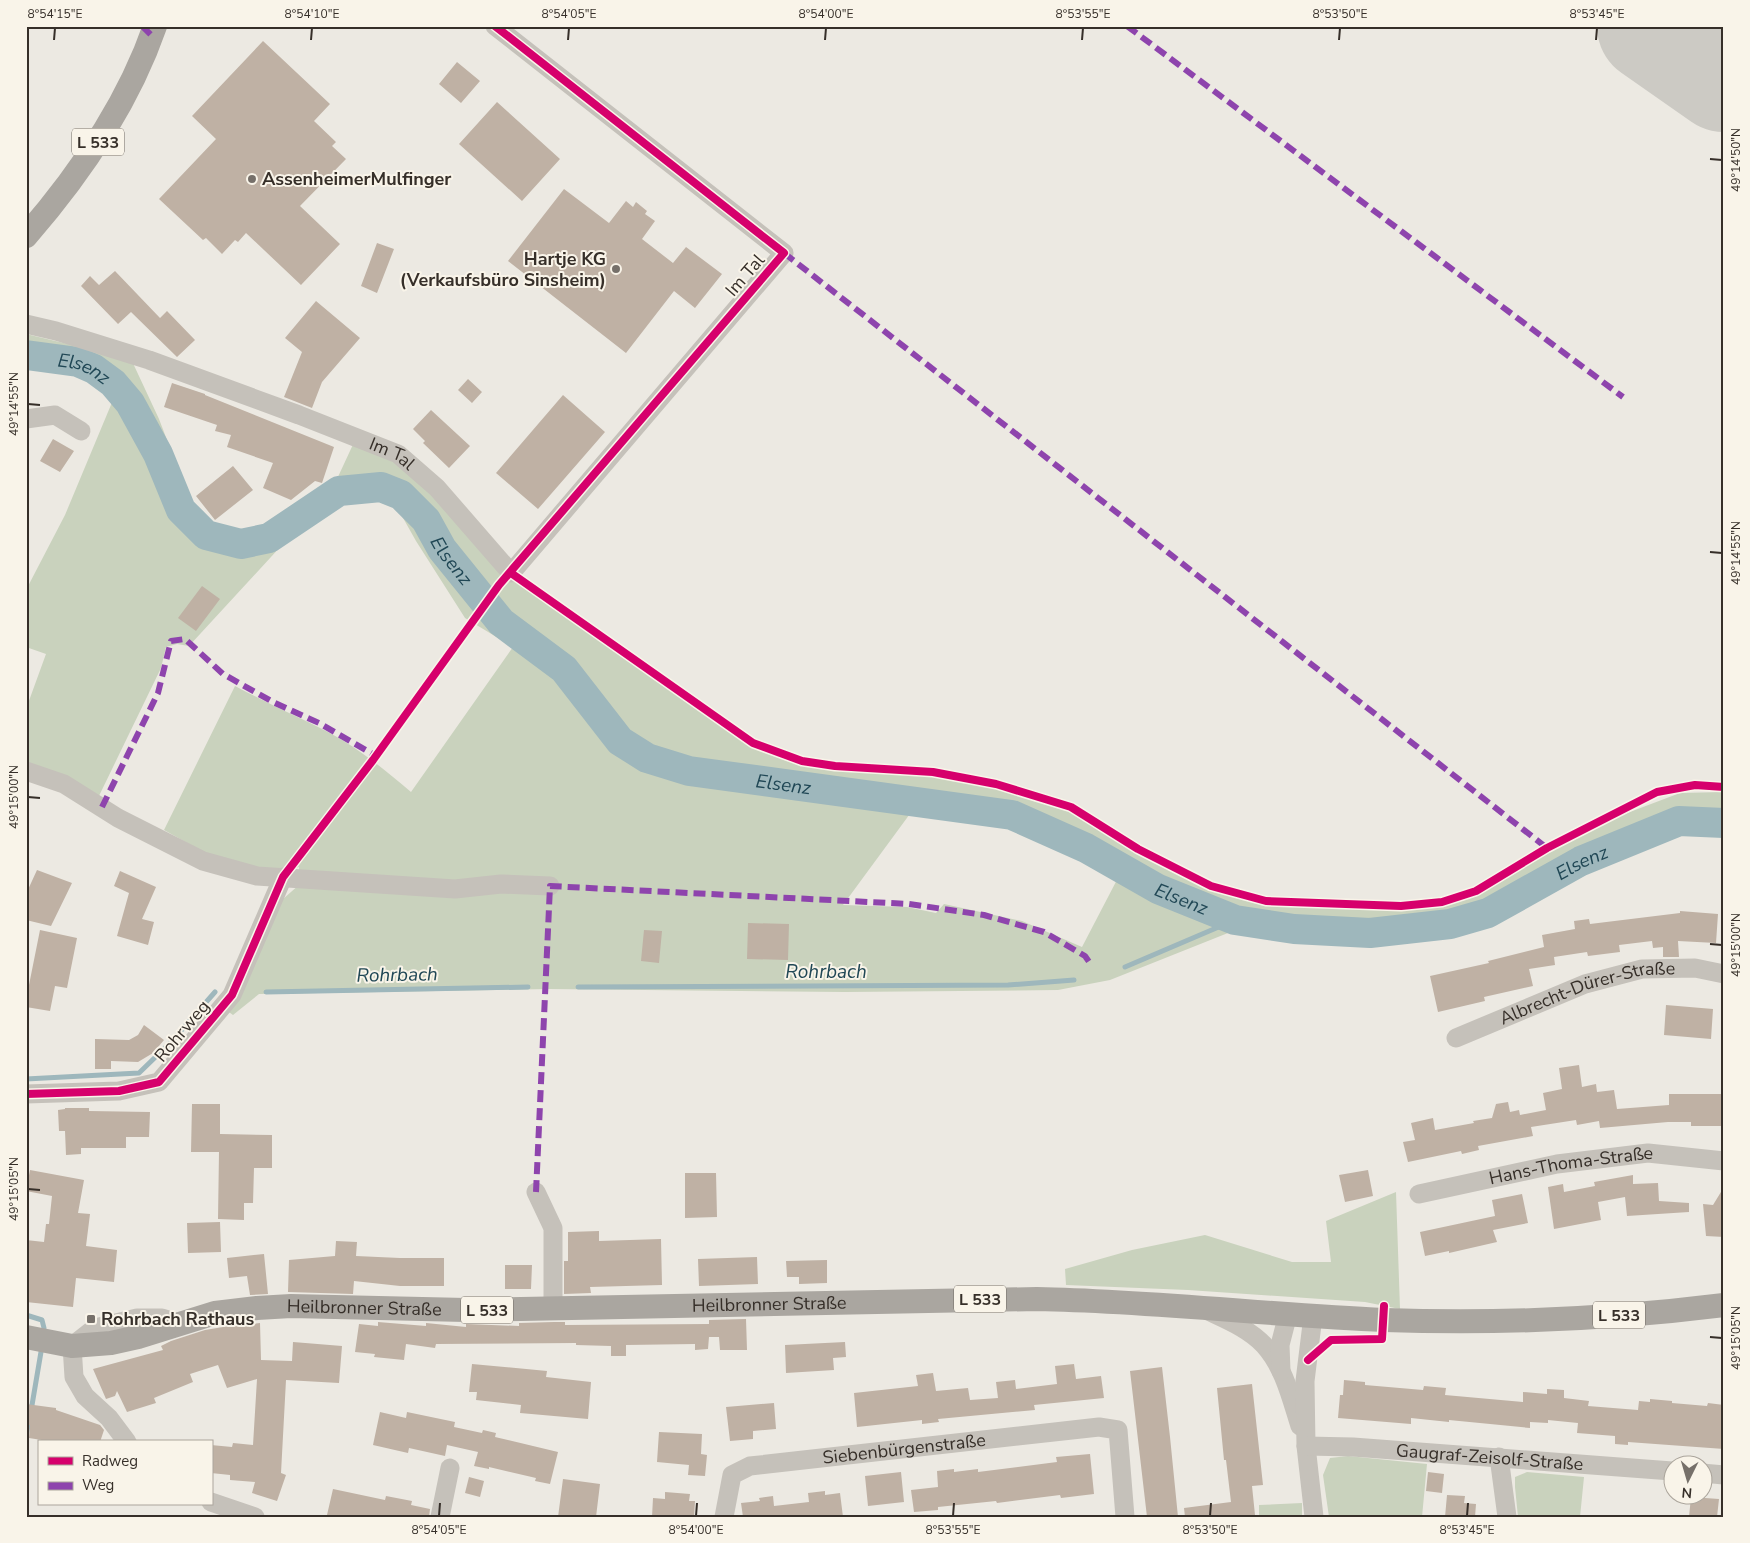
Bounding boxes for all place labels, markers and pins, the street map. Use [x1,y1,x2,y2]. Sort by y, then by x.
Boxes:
place label: AssenheimerMulfinger [262,167,451,191]
marker: AssenheimerMulfinger [246,173,258,185]
place label: Hartje KG (Verkaufsbüro Sinsheim) [400,247,606,292]
marker: Hartje KG (Verkaufsbüro Sinsheim) [610,263,622,275]
place label: Rohrbach Rathaus [101,1307,254,1331]
marker: Rohrbach Rathaus [85,1313,97,1325]

